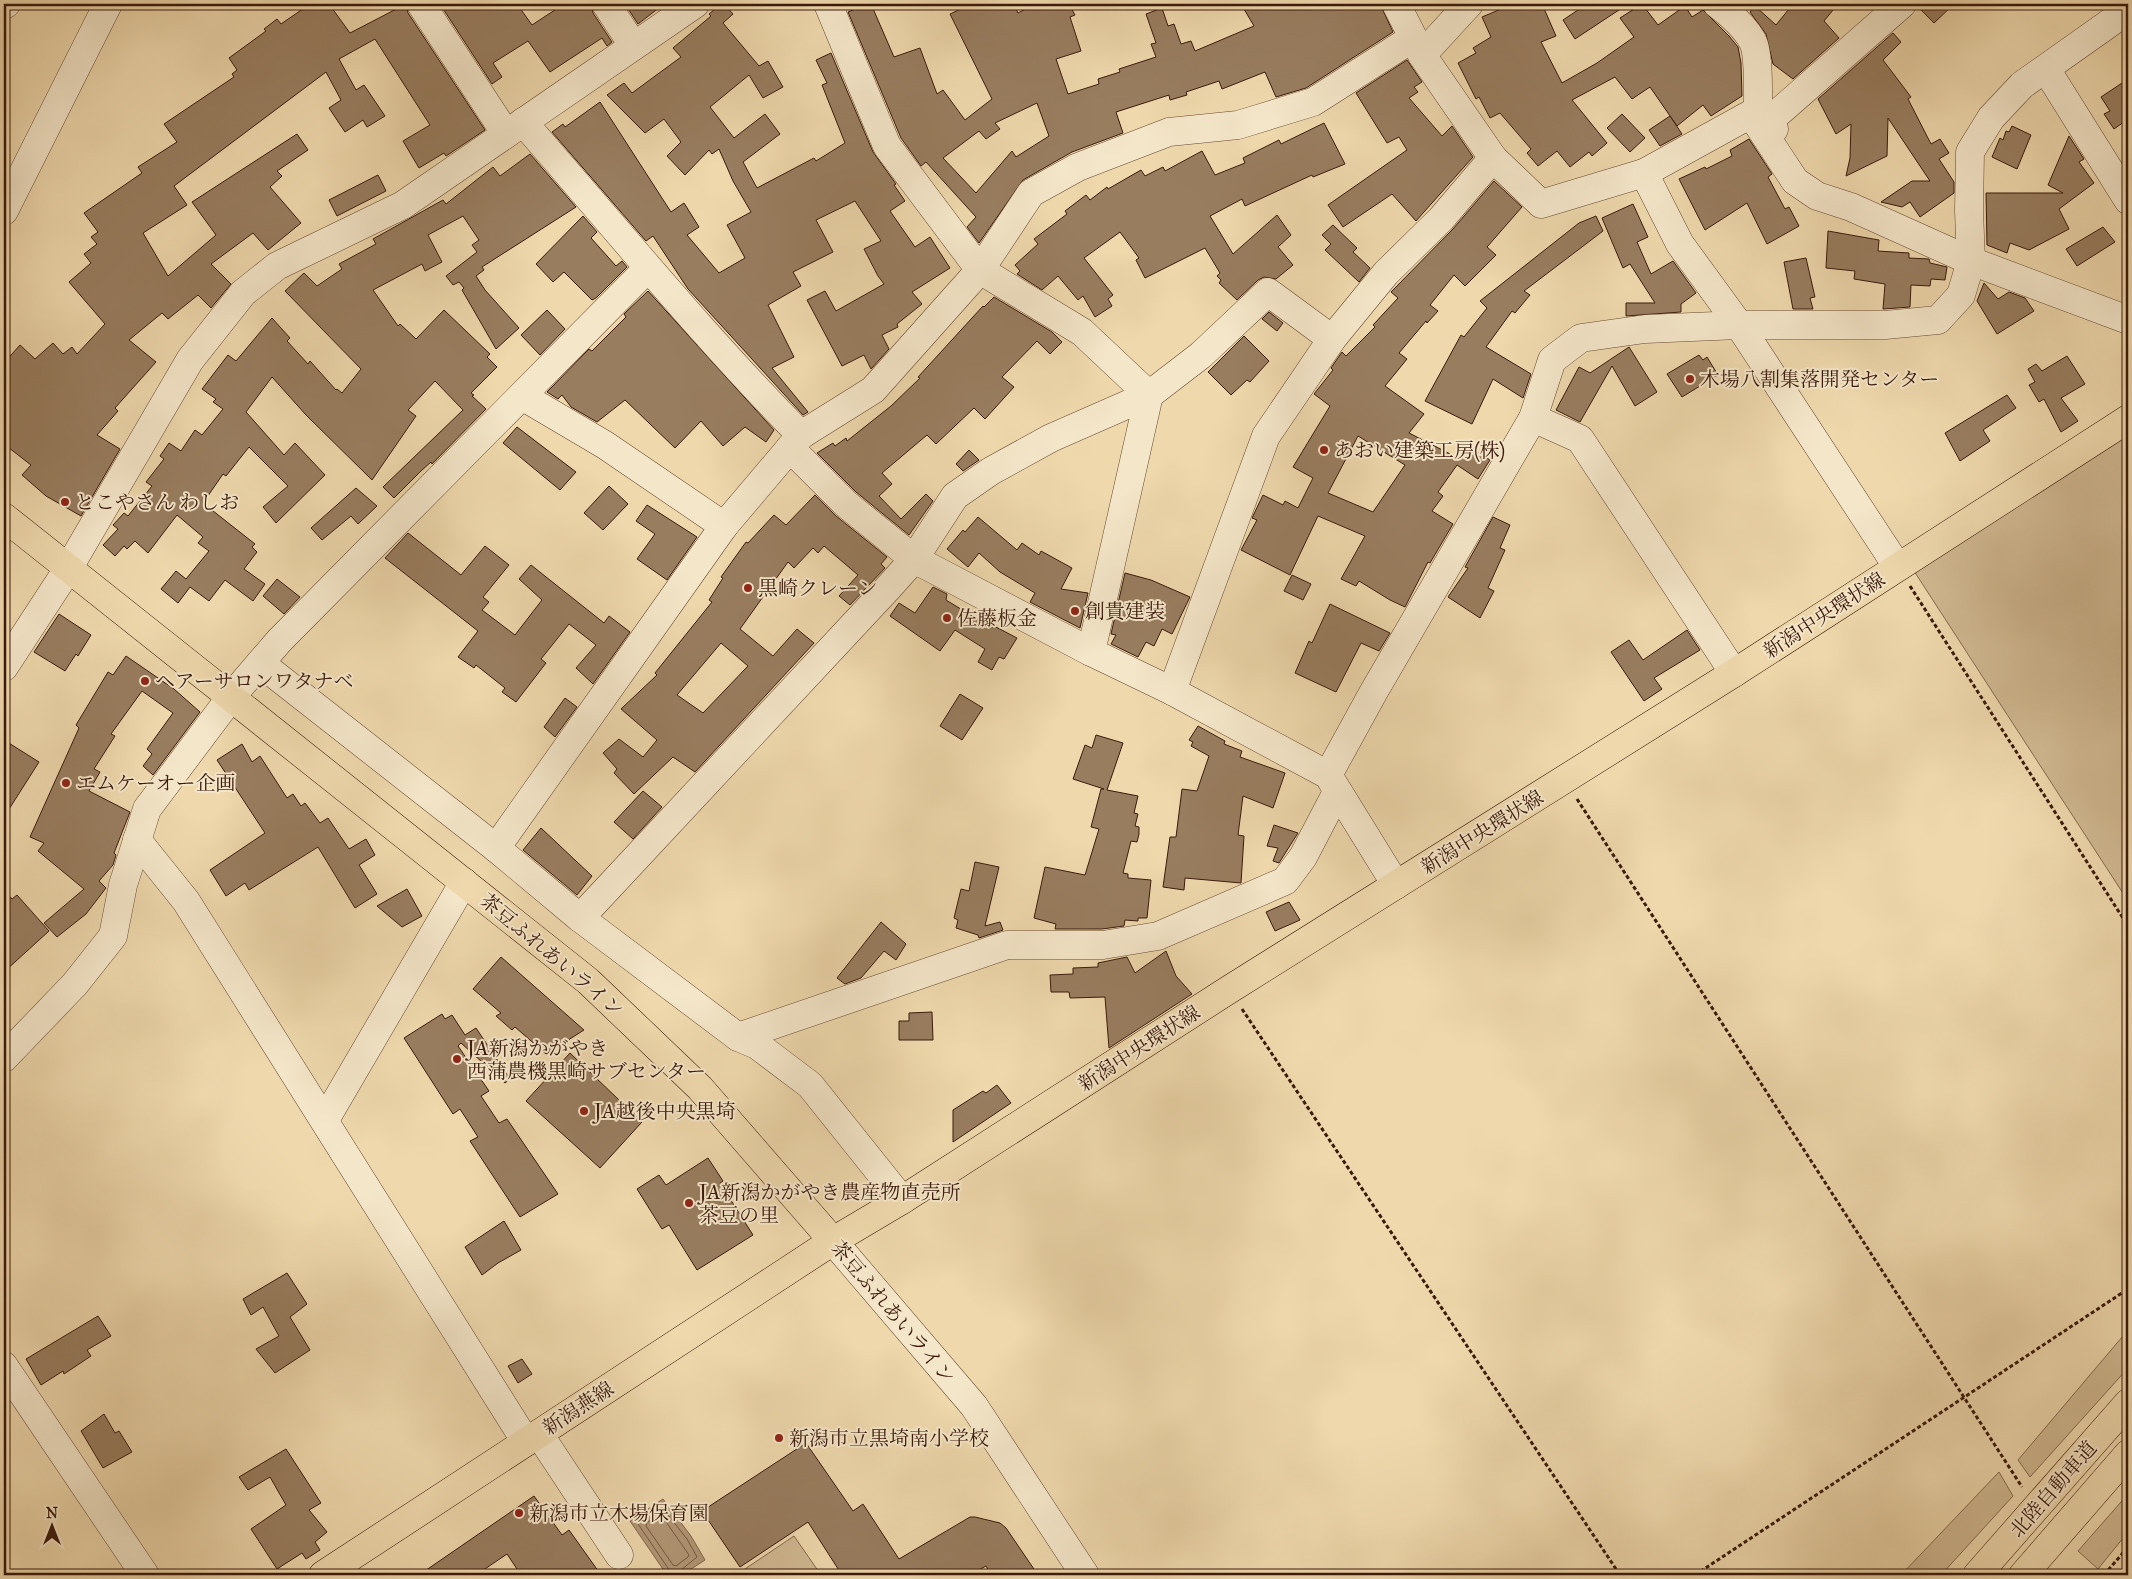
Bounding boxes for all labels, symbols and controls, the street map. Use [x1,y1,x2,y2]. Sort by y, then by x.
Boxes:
place label: 木場八割集落開発センター [1700,367,1939,391]
marker: 木場八割集落開発センター [1684,373,1696,385]
place label: あおい建築工房(株) [1334,438,1505,463]
marker: あおい建築工房(株) [1318,444,1330,456]
place label: とこやさん わしお [75,490,239,514]
marker: とこやさん わしお [59,496,71,508]
street label: 新潟中央環状線 [1759,567,1889,663]
place label: 黒崎クレーン [758,576,878,600]
marker: 黒崎クレーン [742,582,754,594]
place label: 創貴建装 [1085,599,1165,623]
marker: 創貴建装 [1069,605,1081,617]
place label: 佐藤板金 [957,606,1037,630]
marker: 佐藤板金 [941,612,953,624]
place label: ヘアーサロンワタナベ [155,669,354,693]
marker: ヘアーサロンワタナベ [139,675,151,687]
place label: エムケーオー企画 [76,771,236,795]
marker: エムケーオー企画 [60,777,72,789]
street label: 新潟中央環状線 [1416,785,1548,879]
street label: 茶豆ふれあいライン [476,888,628,1022]
street label: 新潟中央環状線 [1074,1000,1204,1096]
place label: JA新潟かがやき 西蒲農機黒崎サブセンター [465,1036,706,1083]
marker: JA新潟かがやき 西蒲農機黒崎サブセンター [451,1053,463,1065]
place label: JA越後中央黒埼 [592,1099,735,1124]
marker: JA越後中央黒埼 [578,1105,590,1117]
place label: JA新潟かがやき農産物直売所 茶豆の里 [697,1180,960,1227]
marker: JA新潟かがやき農産物直売所 茶豆の里 [683,1197,695,1209]
street label: 茶豆ふれあいライン [826,1236,960,1388]
street label: 新潟燕線 [538,1376,618,1440]
place label: 新潟市立黒埼南小学校 [789,1426,989,1450]
marker: 新潟市立黒埼南小学校 [773,1432,785,1444]
street label: 北陸自動車道 [2005,1436,2101,1542]
place label: 新潟市立木場保育園 [529,1501,709,1525]
north arrow [28,1502,78,1552]
text: N [46,1505,58,1522]
marker: 新潟市立木場保育園 [513,1507,525,1519]

